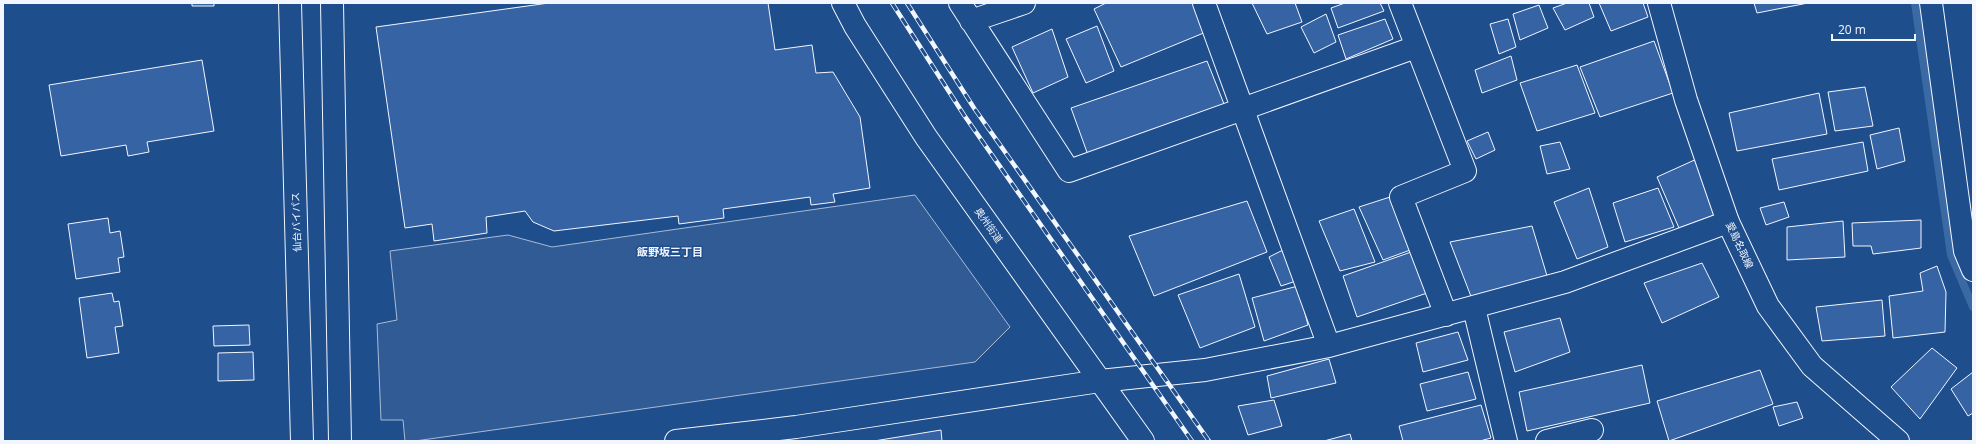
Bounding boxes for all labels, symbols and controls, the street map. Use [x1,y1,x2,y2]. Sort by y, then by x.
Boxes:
scale bar [1832,16,1915,42]
text: 20 m [1838,21,1866,38]
street label: 仙台バイパス [288,192,304,252]
street label: 奥州街道 [972,205,1006,245]
street label: 愛島名取線 [1723,219,1757,271]
district label: 飯野坂三丁目 [636,244,703,259]

